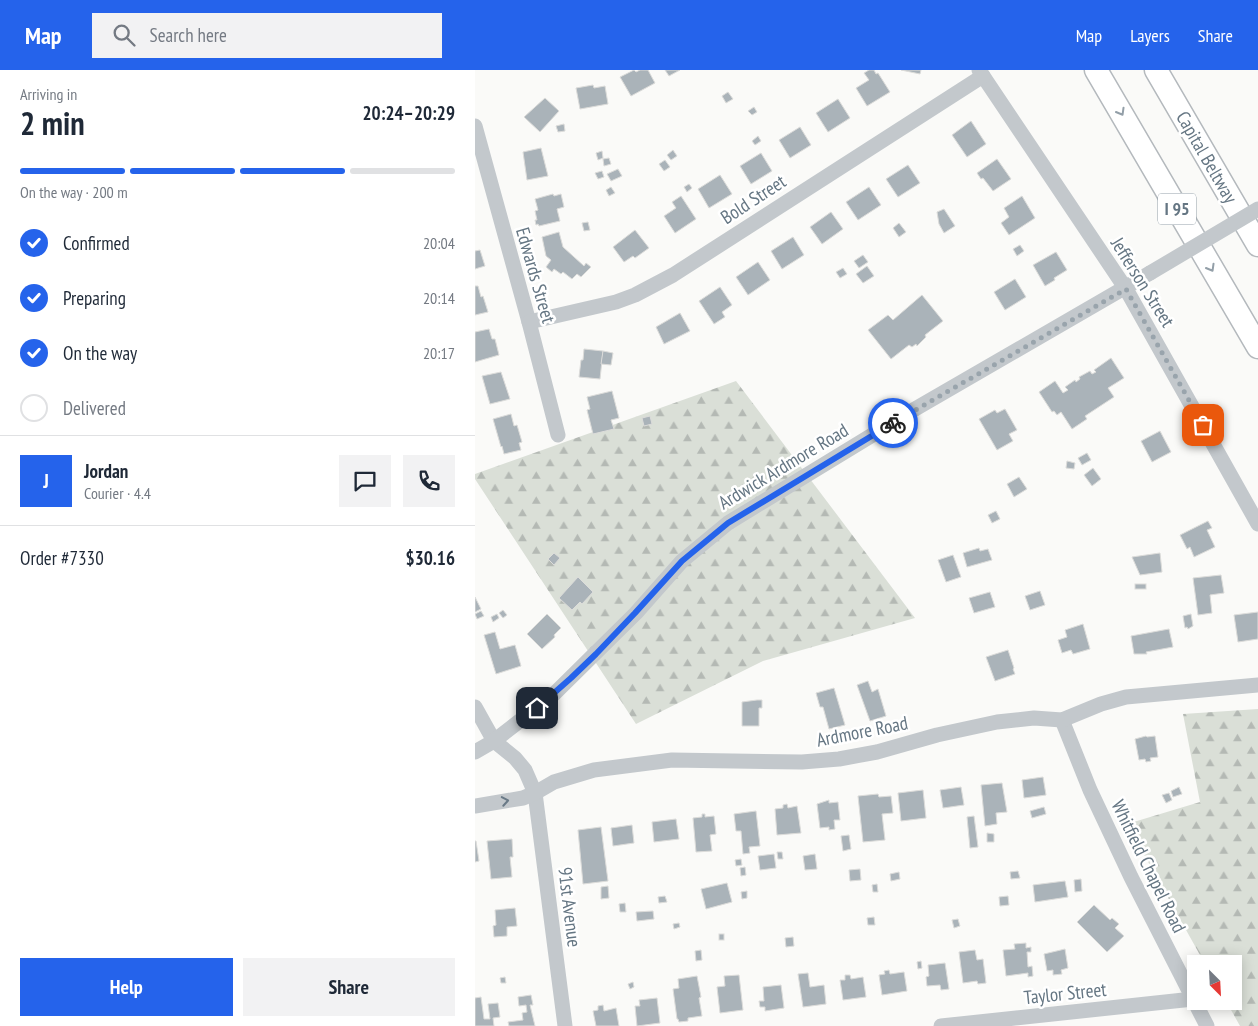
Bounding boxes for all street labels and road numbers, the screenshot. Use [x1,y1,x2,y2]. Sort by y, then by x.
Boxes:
street label: Capital Beltway [1171,107,1243,208]
street label: Bold Street [716,169,791,229]
road number: I 95 [1158,194,1196,224]
street label: Edwards Street [511,224,561,326]
street label: Jefferson Street [1105,232,1180,332]
street label: Ardwick Ardmore Road [714,418,852,514]
street label: Ardmore Road [814,710,910,752]
street label: Whitfield Chapel Road [1106,796,1192,936]
street label: 91st Avenue [553,866,587,948]
street label: Taylor Street [1023,977,1108,1009]

